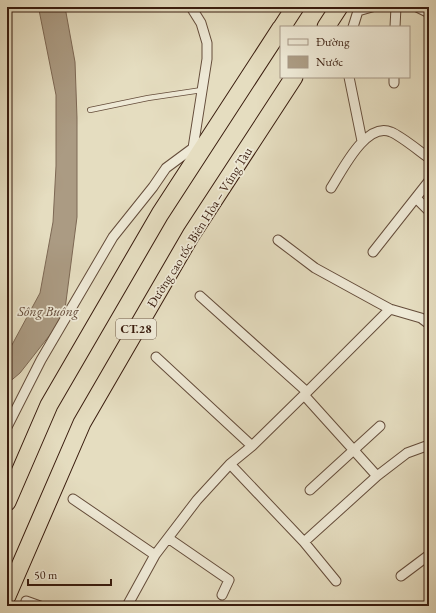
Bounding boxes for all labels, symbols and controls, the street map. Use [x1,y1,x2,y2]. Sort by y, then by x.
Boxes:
legend [280,26,410,78]
text: Đường [316,34,350,50]
text: Nước [316,54,343,70]
street label: Đường cao tốc Biên Hòa – Vũng Tàu [143,144,256,311]
water label: Sông Buông [16,302,80,320]
road number: CT.28 [116,319,156,339]
scale bar [28,561,111,587]
text: 50 m [34,567,58,583]

